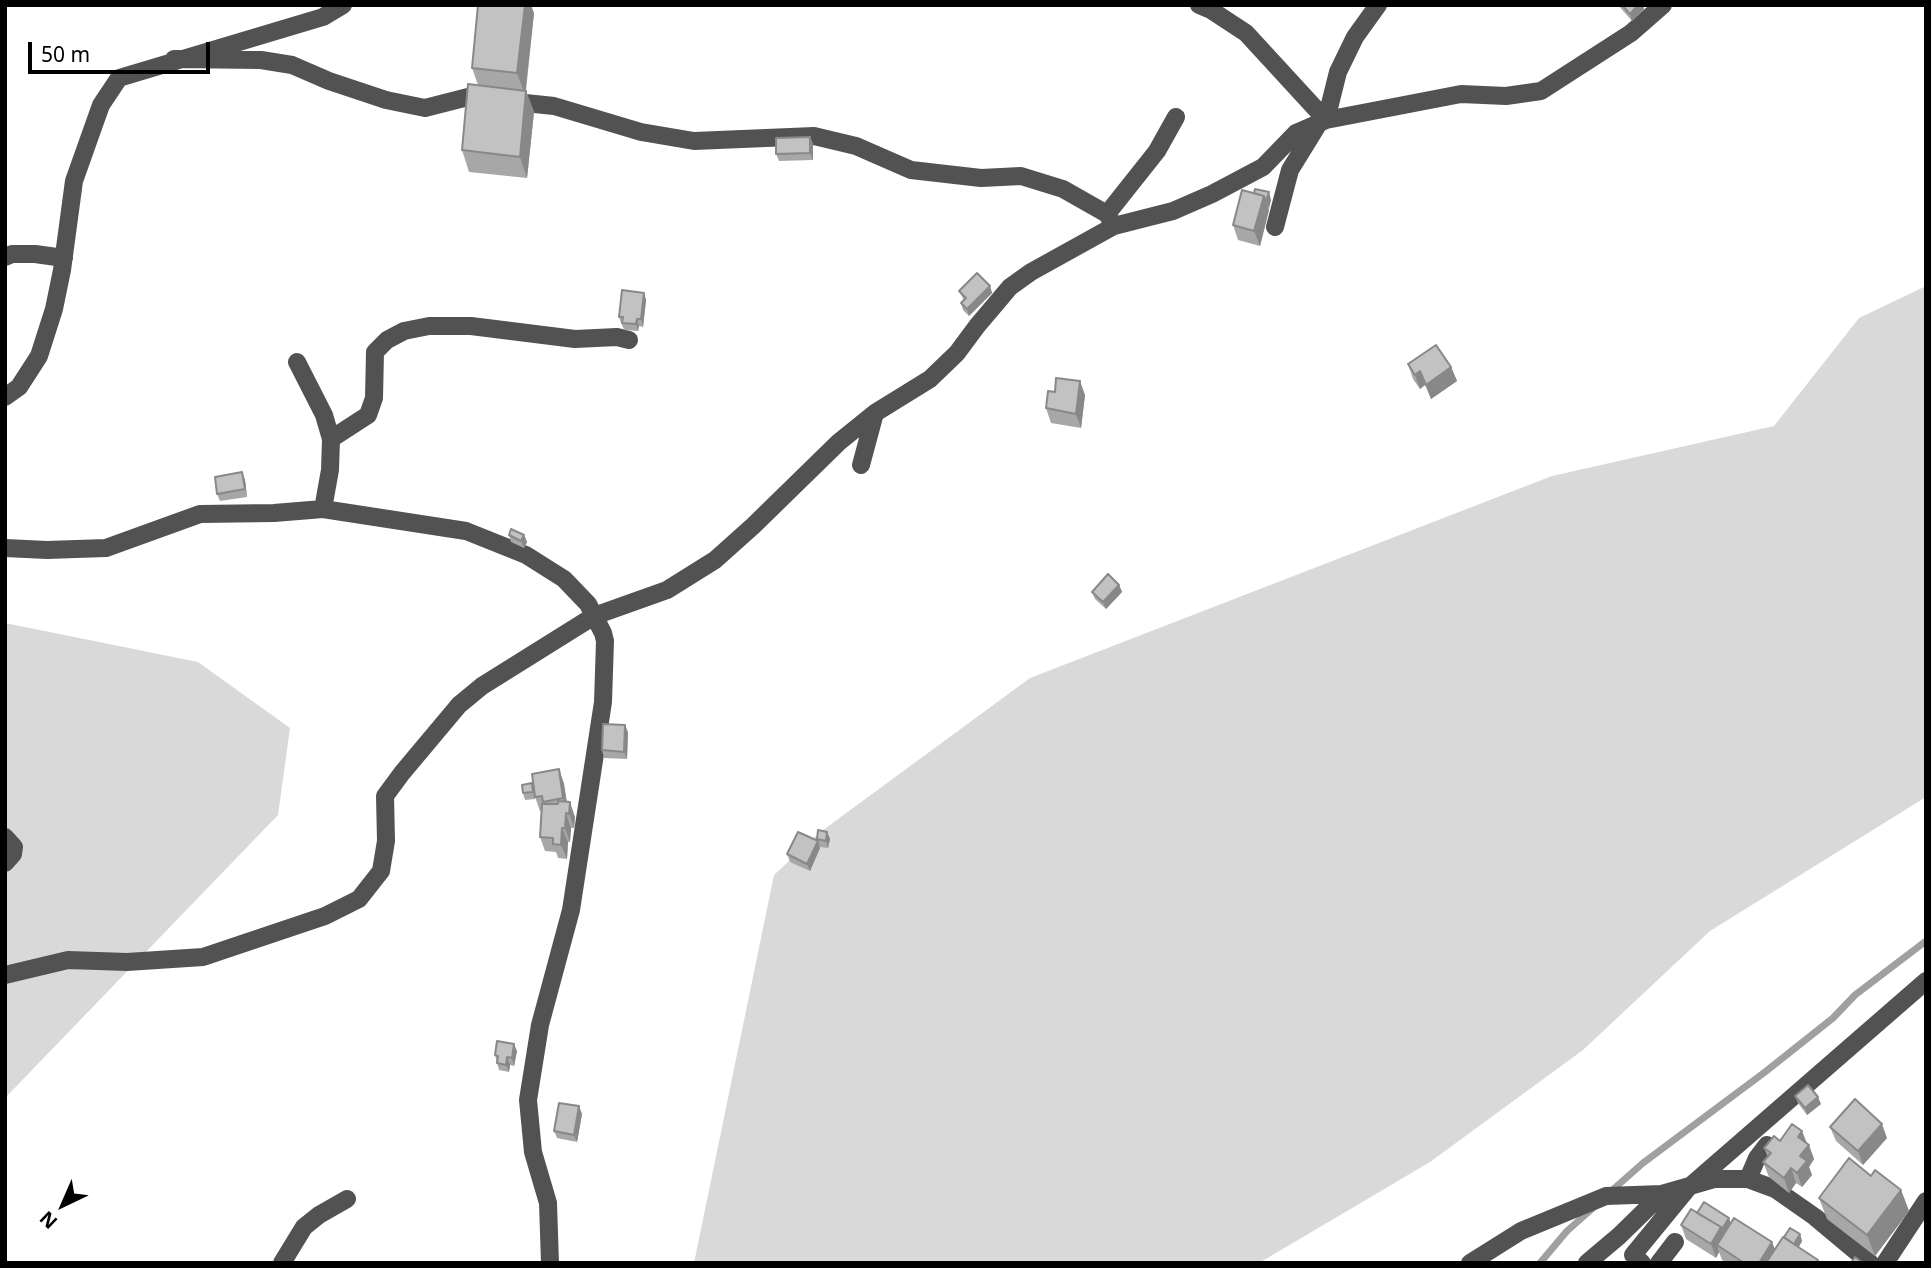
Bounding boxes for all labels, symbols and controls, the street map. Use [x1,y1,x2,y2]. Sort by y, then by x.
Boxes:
scale bar [32,28,214,72]
text: 50 m [41,40,90,68]
north arrow [28,1170,98,1240]
text: N [34,1205,63,1235]

